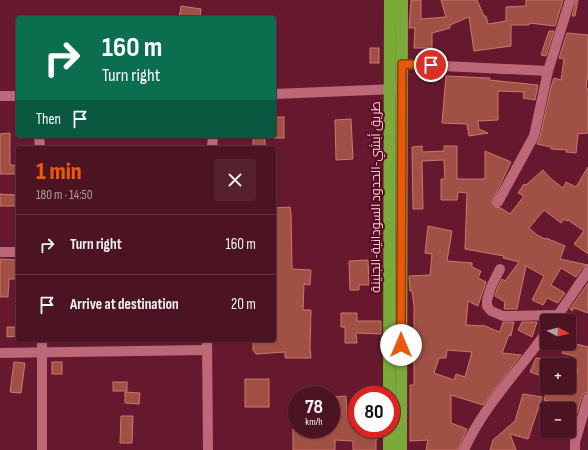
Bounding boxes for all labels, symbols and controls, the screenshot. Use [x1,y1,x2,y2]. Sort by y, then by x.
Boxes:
text: 160 m [102,31,162,64]
icon: right [36,32,88,84]
pin [414,48,448,82]
icon: arrive [420,54,442,76]
text: Turn right [102,65,160,86]
street label: طريق أبشي-الحدود السودانية-الجنينة [367,101,386,293]
icon: arrive [69,108,91,130]
text: Then [36,110,61,129]
text: 1 min [36,157,82,186]
button: close [214,159,256,201]
text: 180 m · 14:50 [36,187,93,203]
icon: right [36,234,58,256]
text: Turn right [70,235,122,254]
text: 160 m [225,235,256,254]
icon: arrive [36,294,58,316]
text: Arrive at destination [70,295,179,314]
text: 20 m [231,295,256,314]
north arrow [540,314,576,350]
map controls [540,314,576,438]
position arrow [380,324,422,366]
button: + [540,358,576,394]
speed limit sign: 80 [348,386,400,438]
text: 78 [305,395,323,419]
button: − [540,402,576,438]
text: km/h [305,416,323,428]

